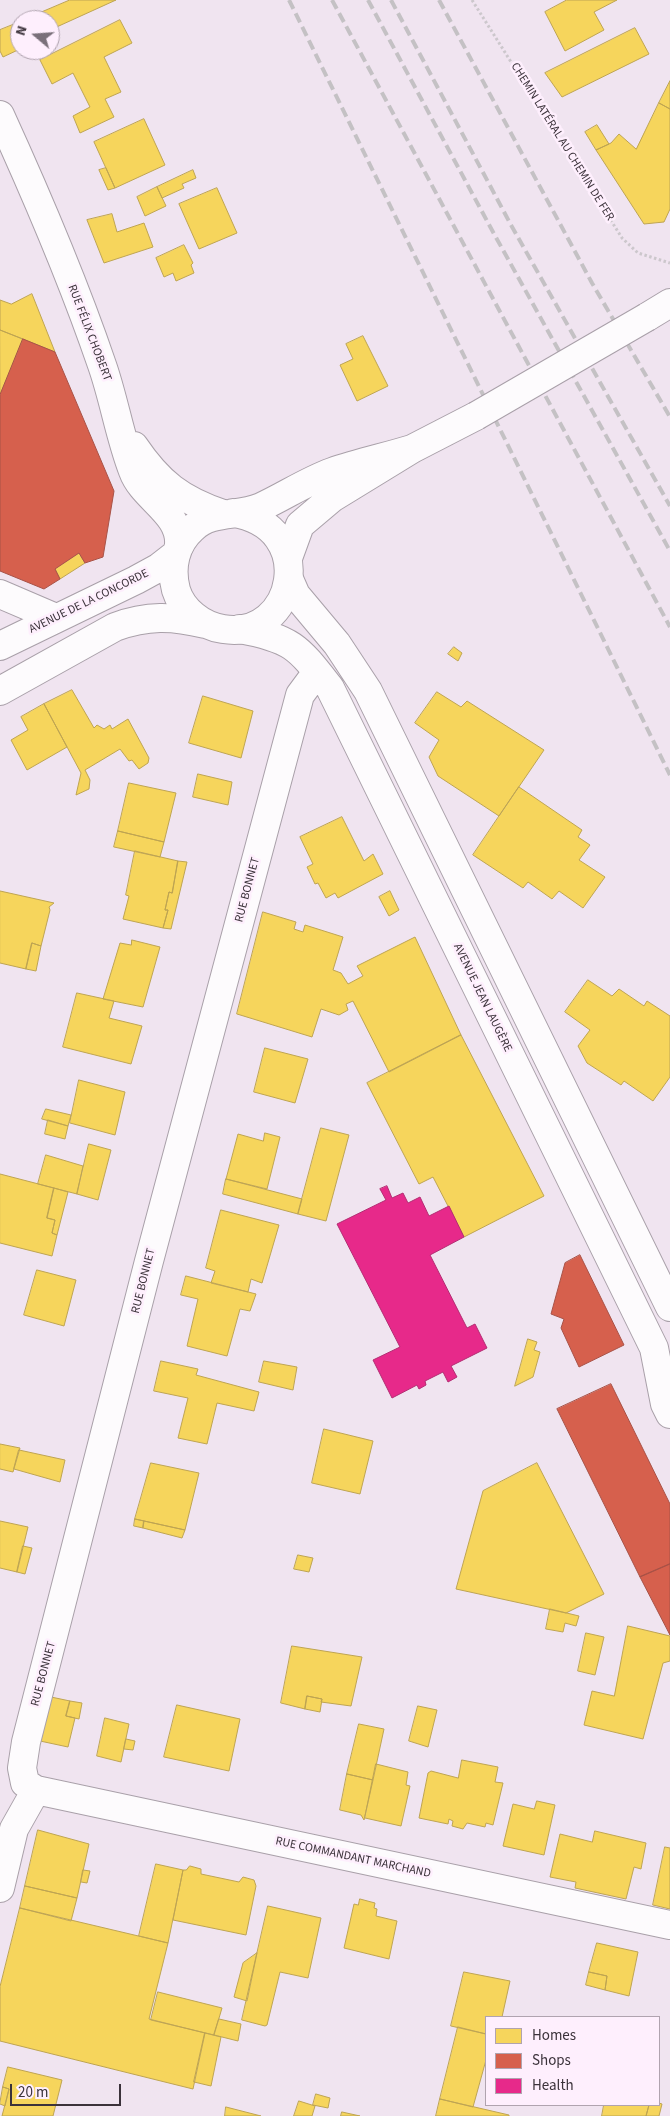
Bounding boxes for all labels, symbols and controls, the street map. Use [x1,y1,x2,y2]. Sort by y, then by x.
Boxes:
north arrow [10,10,60,60]
text: N [11,23,33,38]
street label: CHEMIN LATÉRAL AU CHEMIN DE FER [507,60,617,224]
street label: RUE FÉLIX CHOBERT [64,283,114,383]
street label: AVENUE DE LA CONCORDE [27,567,151,637]
street label: RUE BONNET [232,856,264,924]
street label: AVENUE JEAN LAUGÈRE [450,942,514,1054]
street label: RUE BONNET [129,1247,159,1315]
street label: RUE BONNET [28,1640,60,1708]
street label: RUE COMMANDANT MARCHAND [274,1835,432,1881]
legend [485,2016,660,2106]
text: Homes [532,2025,576,2046]
text: Shops [532,2050,571,2071]
scale bar [12,2074,124,2106]
text: Health [532,2075,574,2096]
text: 20 m [18,2082,48,2103]

